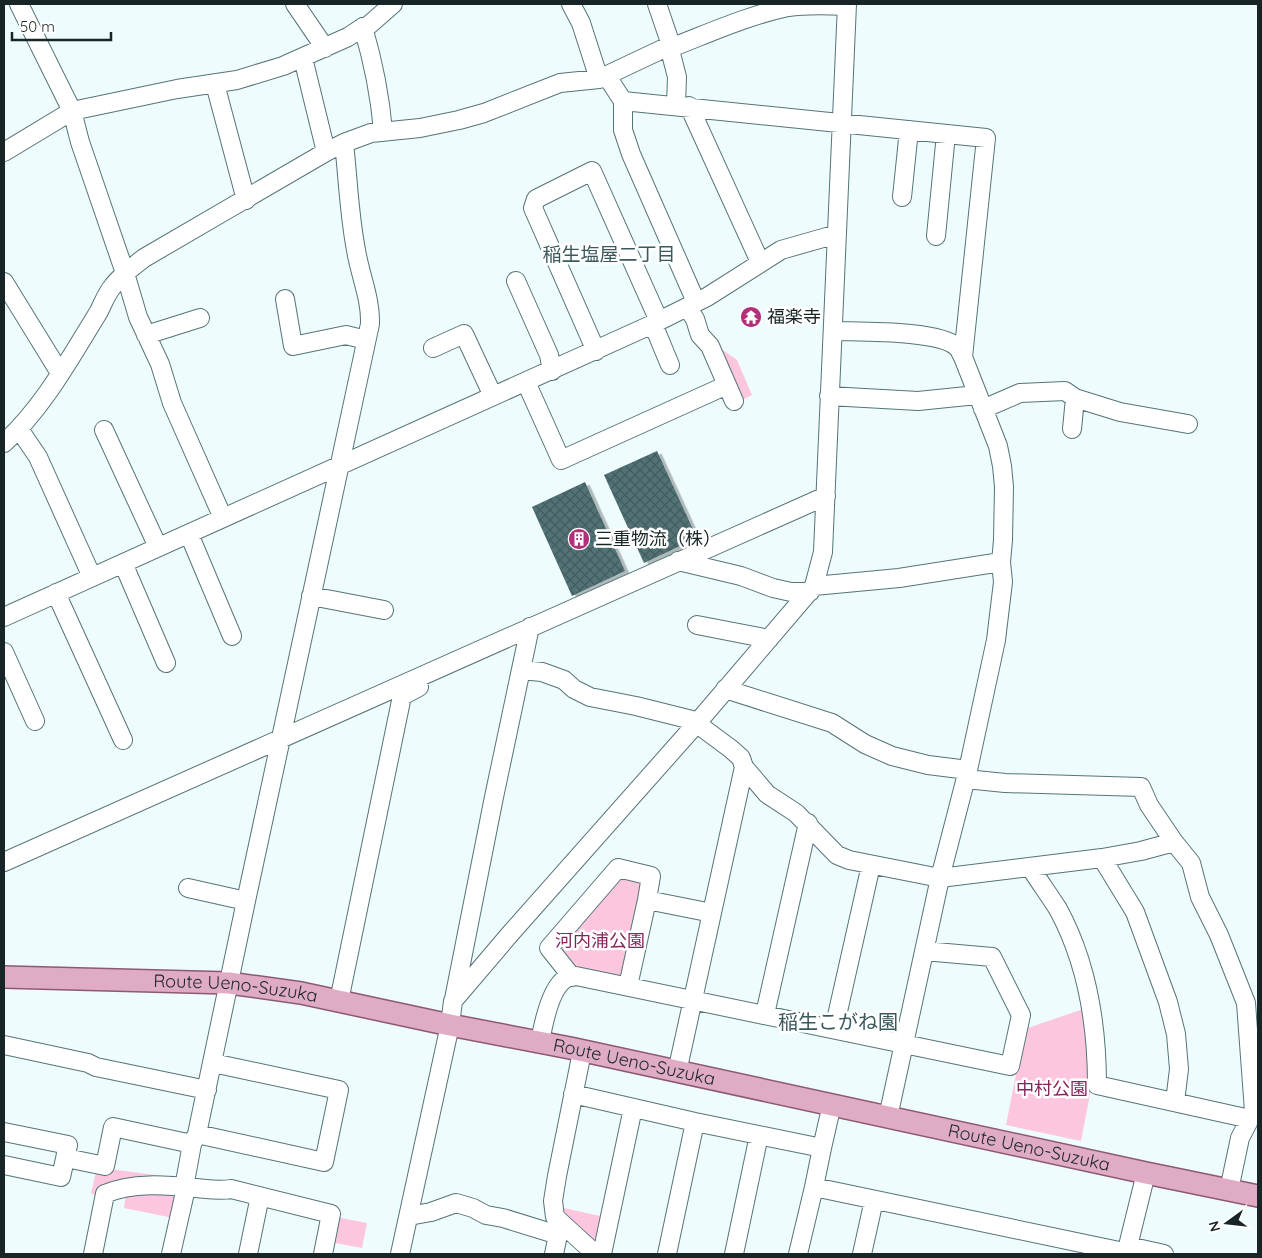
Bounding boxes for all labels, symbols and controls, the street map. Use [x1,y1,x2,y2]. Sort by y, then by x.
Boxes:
scale bar [12,10,111,42]
text: 50 m [20,17,55,36]
district label: 稲生塩屋二丁目 [542,242,676,266]
temple icon: 福楽寺 [739,305,763,329]
place label: 福楽寺 [767,305,821,328]
building icon: 三重物流（株） [567,527,591,551]
place label: 三重物流（株） [595,527,721,550]
park label: 河内浦公園 [555,929,645,952]
street label: Route Ueno-Suzuka [153,969,320,1007]
district label: 稲生こがね園 [778,1009,898,1034]
street label: Route Ueno-Suzuka [551,1033,717,1090]
park label: 中村公園 [1016,1077,1088,1100]
street label: Route Ueno-Suzuka [946,1118,1112,1176]
north arrow [1202,1198,1252,1248]
text: N [1204,1219,1224,1234]

